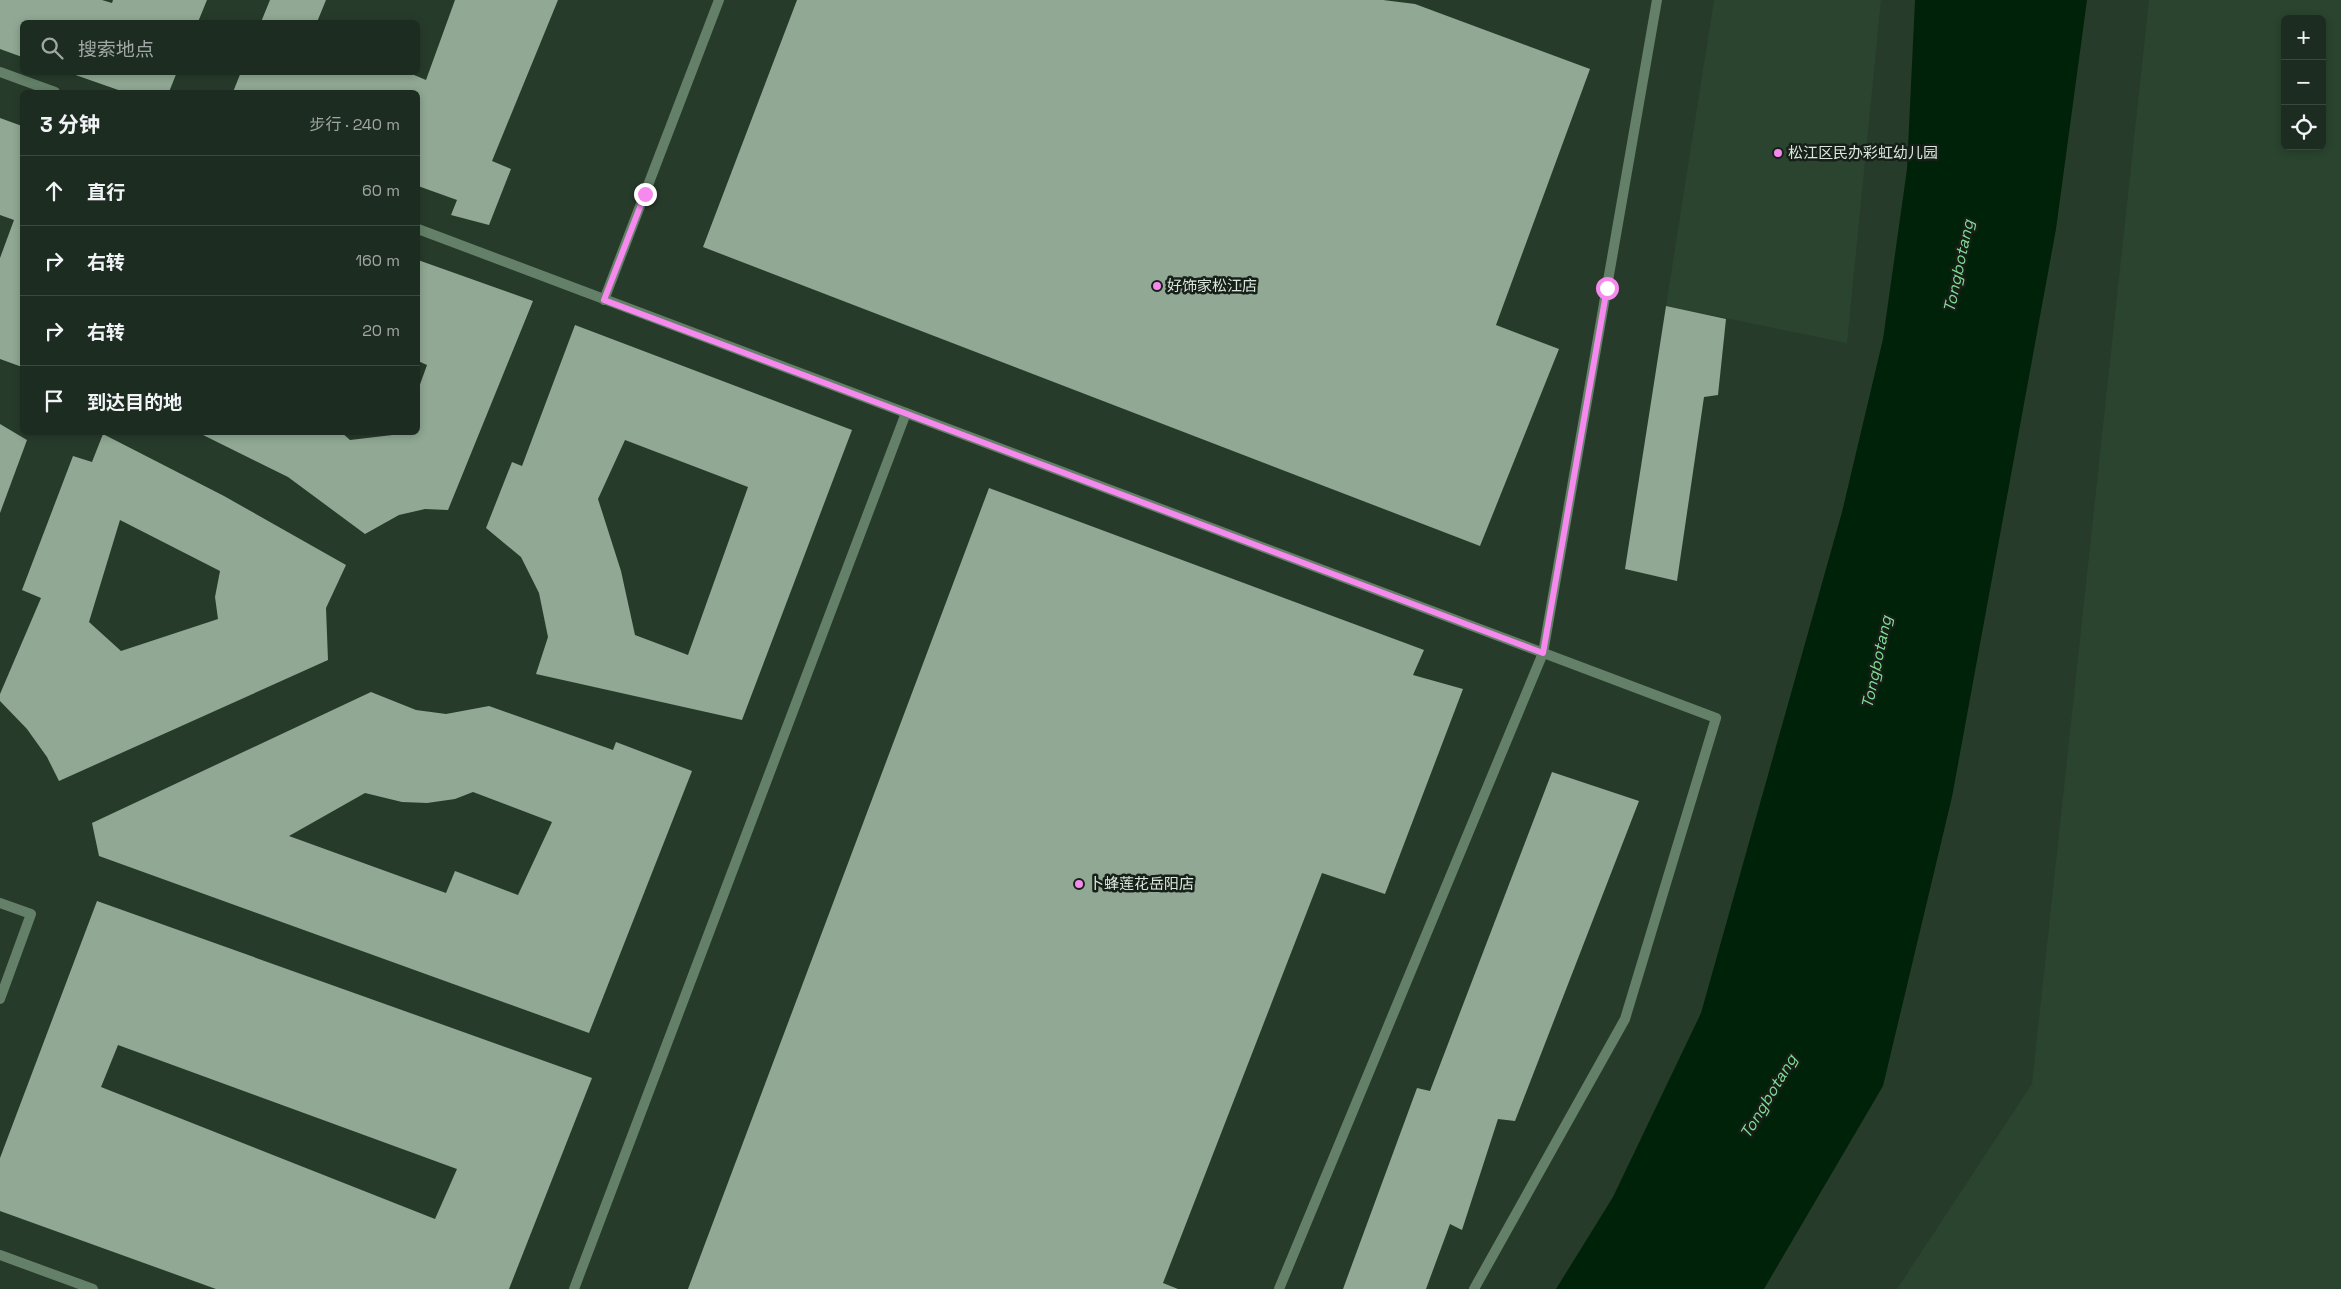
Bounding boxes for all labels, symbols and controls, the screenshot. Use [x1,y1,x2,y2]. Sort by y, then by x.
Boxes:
map controls [2281,15,2326,150]
button: + [2281,15,2326,60]
search box [20,20,420,75]
icon: search [38,34,66,62]
text: 搜索地点 [78,37,154,62]
button: − [2281,60,2326,105]
button: locate [2281,105,2326,150]
text: 3 分钟 [40,111,100,138]
text: 步行 · 240 m [309,114,400,135]
place label: 松江区民办彩虹幼儿园 [1788,143,1938,162]
marker: 松江区民办彩虹幼儿园 [1772,147,1784,159]
icon: ahead [40,177,68,205]
text: 直行 [87,180,125,205]
text: 60 m [362,180,400,201]
route end [634,183,657,206]
water label: Tongbotang [1938,217,1979,314]
icon: right [40,247,68,275]
text: 右转 [87,250,125,275]
text: 160 m [355,250,400,271]
place label: 好饰家松江店 [1167,276,1257,295]
route start [1596,277,1619,300]
marker: 好饰家松江店 [1151,280,1163,292]
icon: right [40,317,68,345]
text: 右转 [87,320,125,345]
text: 20 m [362,320,400,341]
icon: arrive [40,387,68,415]
text: 到达目的地 [87,390,182,415]
water label: Tongbotang [1856,613,1897,710]
place label: 卜蜂莲花岳阳店 [1089,874,1194,893]
marker: 卜蜂莲花岳阳店 [1073,878,1085,890]
water label: Tongbotang [1735,1050,1802,1142]

